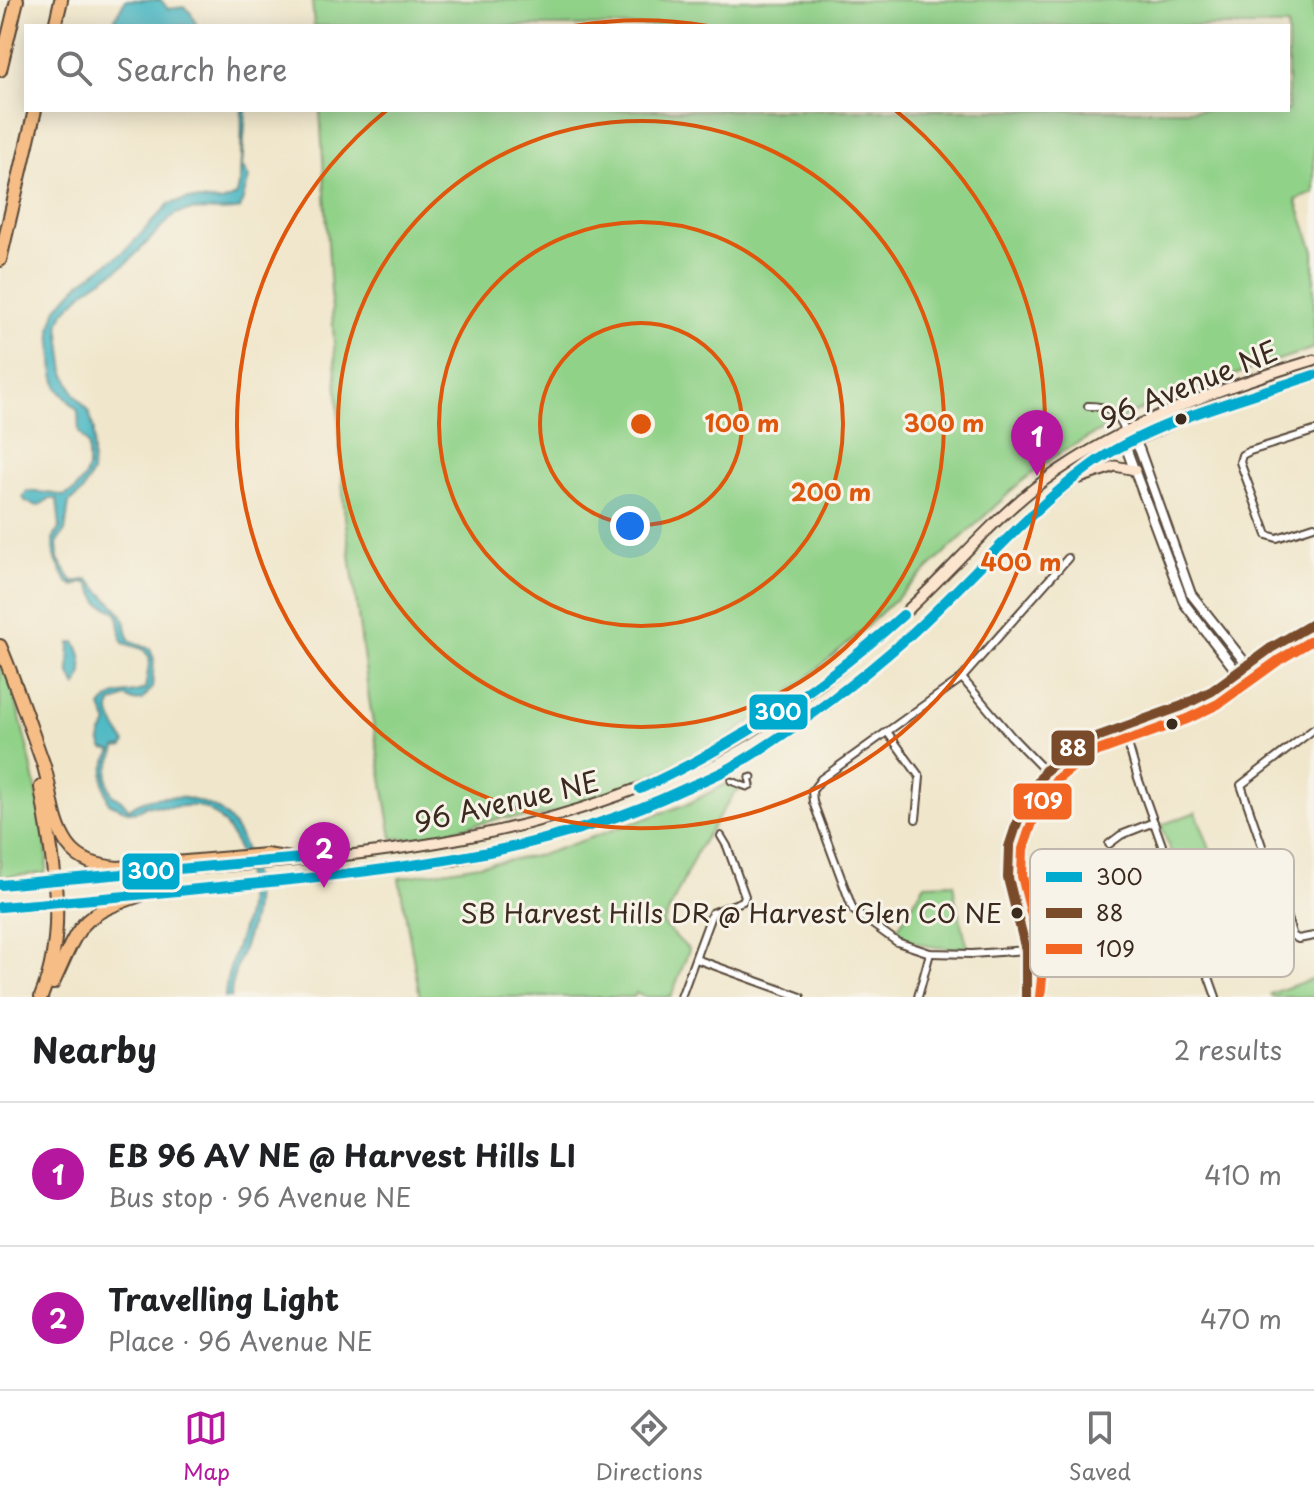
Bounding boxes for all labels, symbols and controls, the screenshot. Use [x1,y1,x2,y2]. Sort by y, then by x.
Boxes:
search box [24,24,1290,112]
icon: search [52,46,96,90]
text: Search here [116,46,288,91]
street label: 96 Avenue NE [1093,328,1284,439]
text: 100 m [705,404,779,440]
text: 300 m [903,404,985,440]
centre of rings [627,410,655,438]
pin: 1 [1011,410,1063,476]
unlabelled marker [1173,411,1189,427]
text: 200 m [791,473,871,509]
your location [610,506,650,546]
text: 400 m [980,543,1062,579]
line badge: 300 [748,693,809,731]
text: 300 [755,694,801,727]
unlabelled marker [1164,716,1180,732]
line badge: 88 [1050,729,1096,767]
text: 88 [1059,730,1087,763]
street label: 96 Avenue NE [410,758,603,843]
line badge: 109 [1012,782,1073,821]
text: 109 [1023,783,1063,816]
pin: 2 [298,822,350,888]
legend [1030,849,1294,977]
line badge: 300 [121,852,181,891]
text: 300 [128,853,174,886]
text: 300 [1096,859,1143,892]
place label: SB Harvest Hills DR @ Harvest Glen CO NE [461,893,1002,932]
text: 88 [1096,895,1123,928]
marker: SB Harvest Hills DR @ Harvest Glen CO NE [1009,905,1025,921]
text: 109 [1096,931,1135,964]
text: Nearby [32,1023,157,1075]
text: 2 results [1174,1030,1282,1069]
text: EB 96 AV NE @ Harvest Hills LI [108,1132,575,1177]
text: 1 [52,1155,64,1194]
text: 410 m [1204,1155,1282,1194]
text: Bus stop · 96 Avenue NE [108,1177,412,1216]
text: Travelling Light [108,1276,339,1321]
text: 2 [49,1299,67,1338]
text: 470 m [1200,1299,1282,1338]
text: Place · 96 Avenue NE [108,1321,373,1360]
tab: Map [183,1406,230,1487]
tab: Directions [596,1406,703,1487]
tab: Saved [1069,1406,1131,1487]

